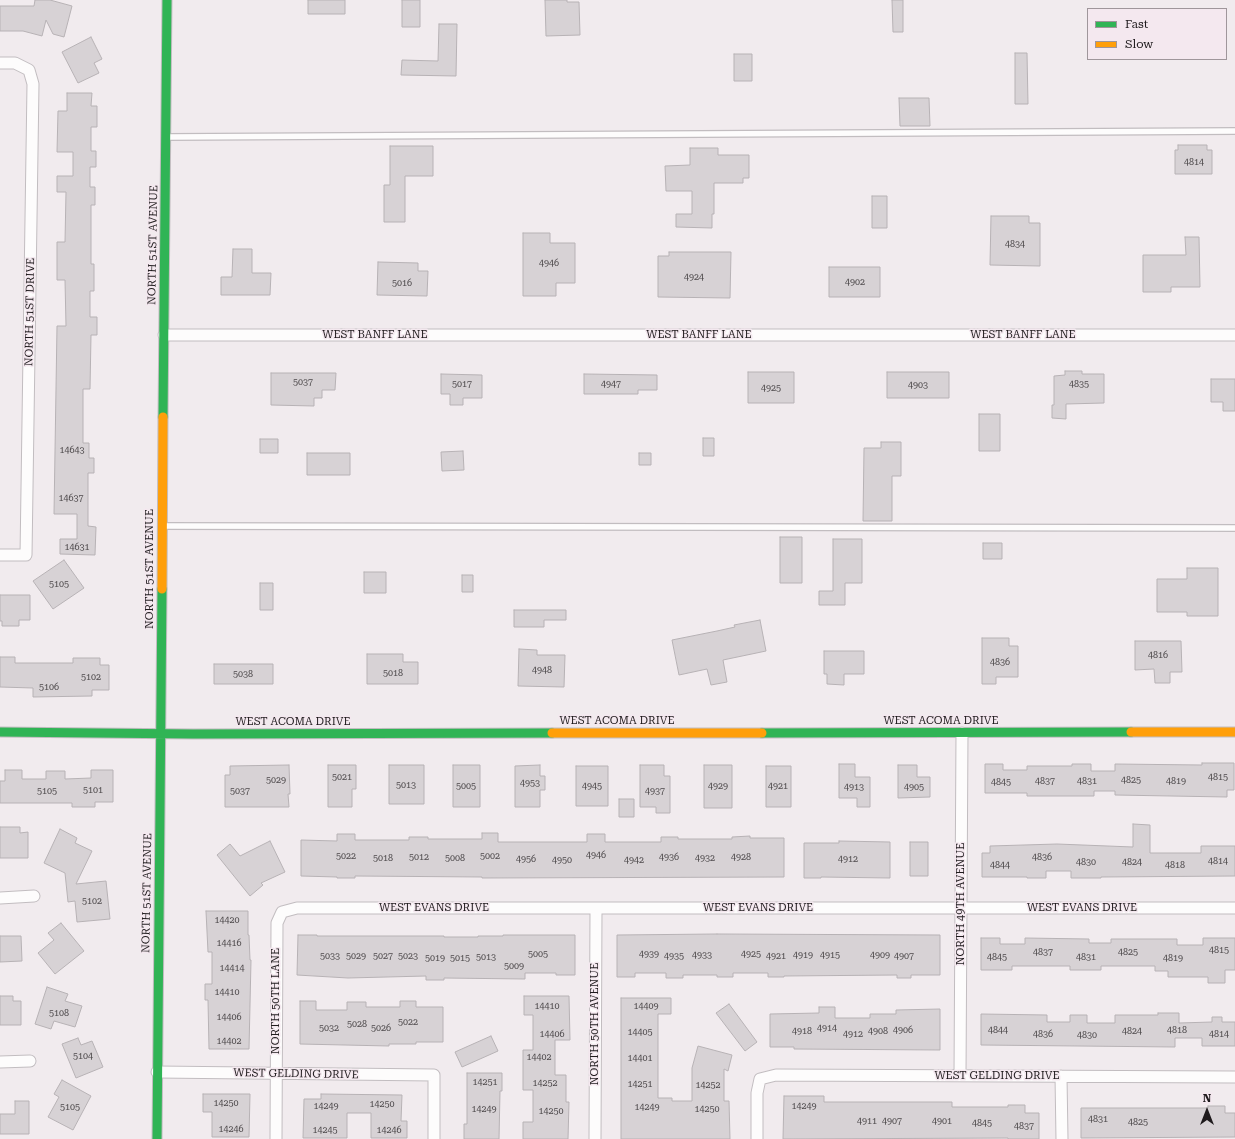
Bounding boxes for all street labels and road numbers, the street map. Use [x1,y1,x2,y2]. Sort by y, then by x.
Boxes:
street label: NORTH 51ST AVENUE [145,185,161,305]
street label: NORTH 51ST DRIVE [22,258,38,366]
street label: WEST BANFF LANE [322,328,428,342]
street label: WEST BANFF LANE [646,328,752,342]
street label: WEST BANFF LANE [970,328,1076,342]
street label: NORTH 51ST AVENUE [143,509,157,629]
street label: WEST ACOMA DRIVE [559,714,675,728]
street label: WEST ACOMA DRIVE [883,714,999,728]
street label: WEST ACOMA DRIVE [235,715,351,729]
street label: NORTH 51ST AVENUE [139,833,155,953]
street label: NORTH 49TH AVENUE [954,843,968,965]
street label: WEST EVANS DRIVE [379,901,489,915]
street label: WEST EVANS DRIVE [703,901,813,915]
street label: WEST EVANS DRIVE [1027,901,1137,915]
street label: NORTH 50TH LANE [269,948,283,1054]
street label: NORTH 50TH AVENUE [588,963,602,1085]
street label: WEST GELDING DRIVE [233,1066,359,1082]
street label: WEST GELDING DRIVE [934,1069,1060,1083]

